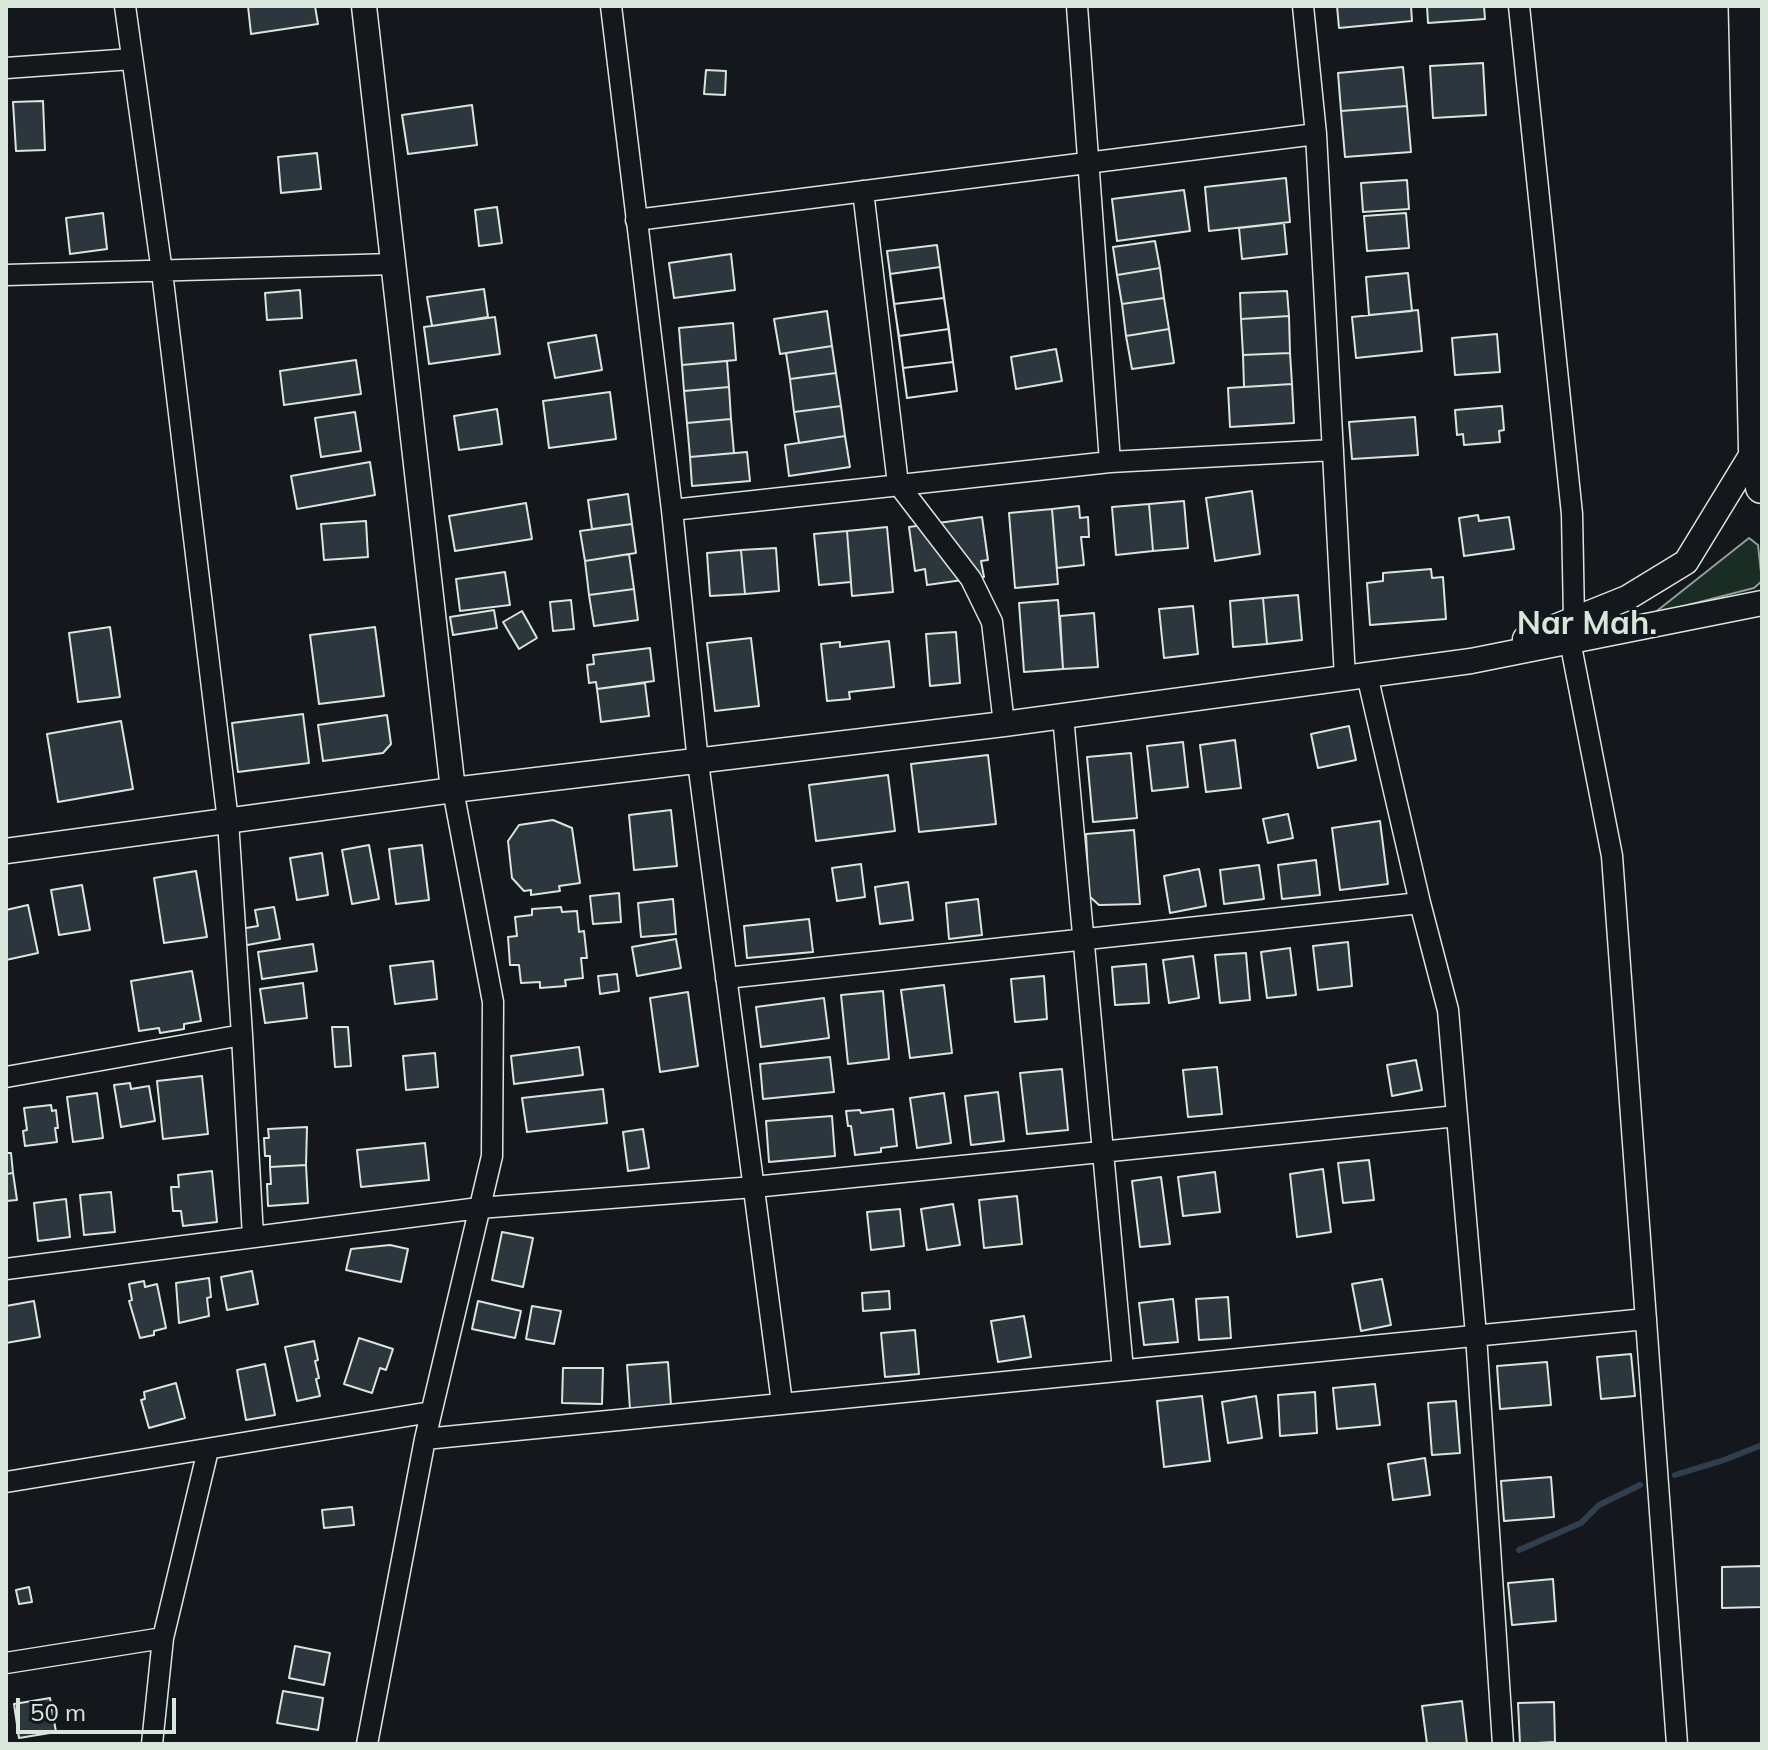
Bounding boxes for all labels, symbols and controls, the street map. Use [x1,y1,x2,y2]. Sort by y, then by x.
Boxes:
district label: Nar Mah. [1517,605,1657,643]
scale bar [20,1682,180,1732]
text: 50 m [30,1697,86,1727]

